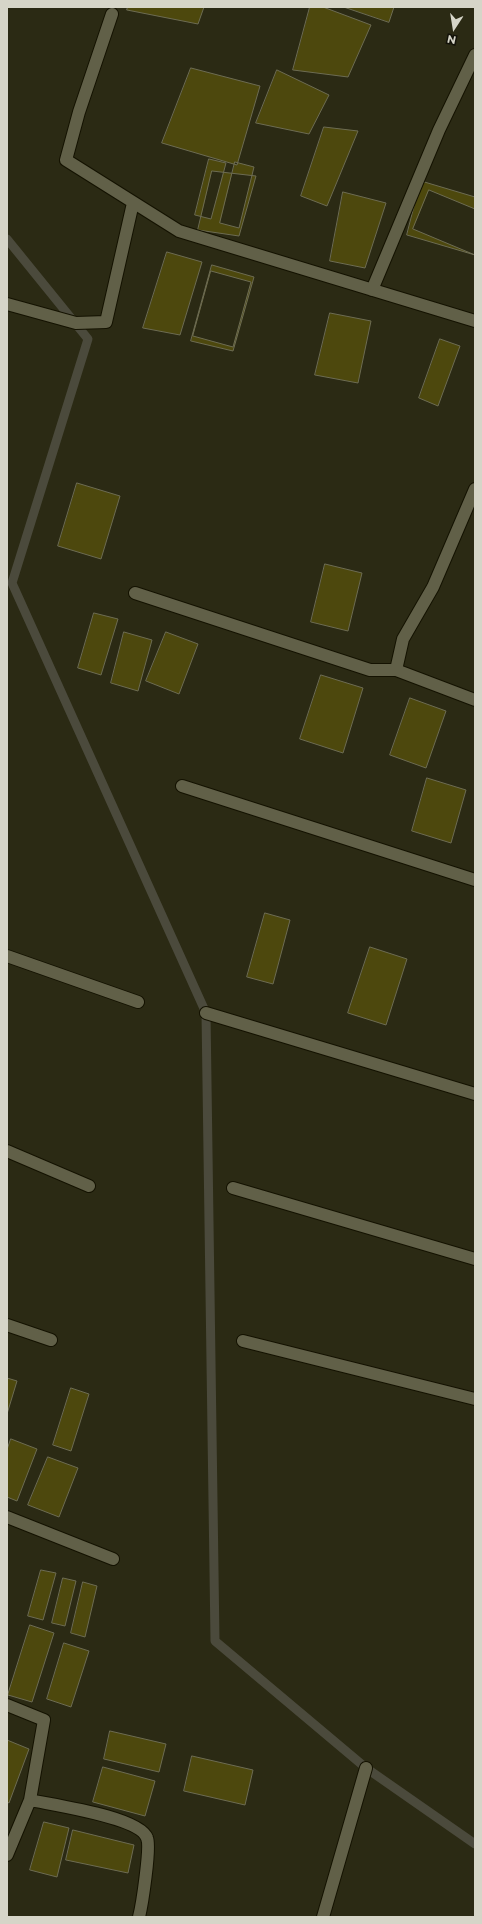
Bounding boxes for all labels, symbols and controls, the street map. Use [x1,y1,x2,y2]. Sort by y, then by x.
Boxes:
north arrow [434,8,474,48]
text: N [446,32,457,48]

